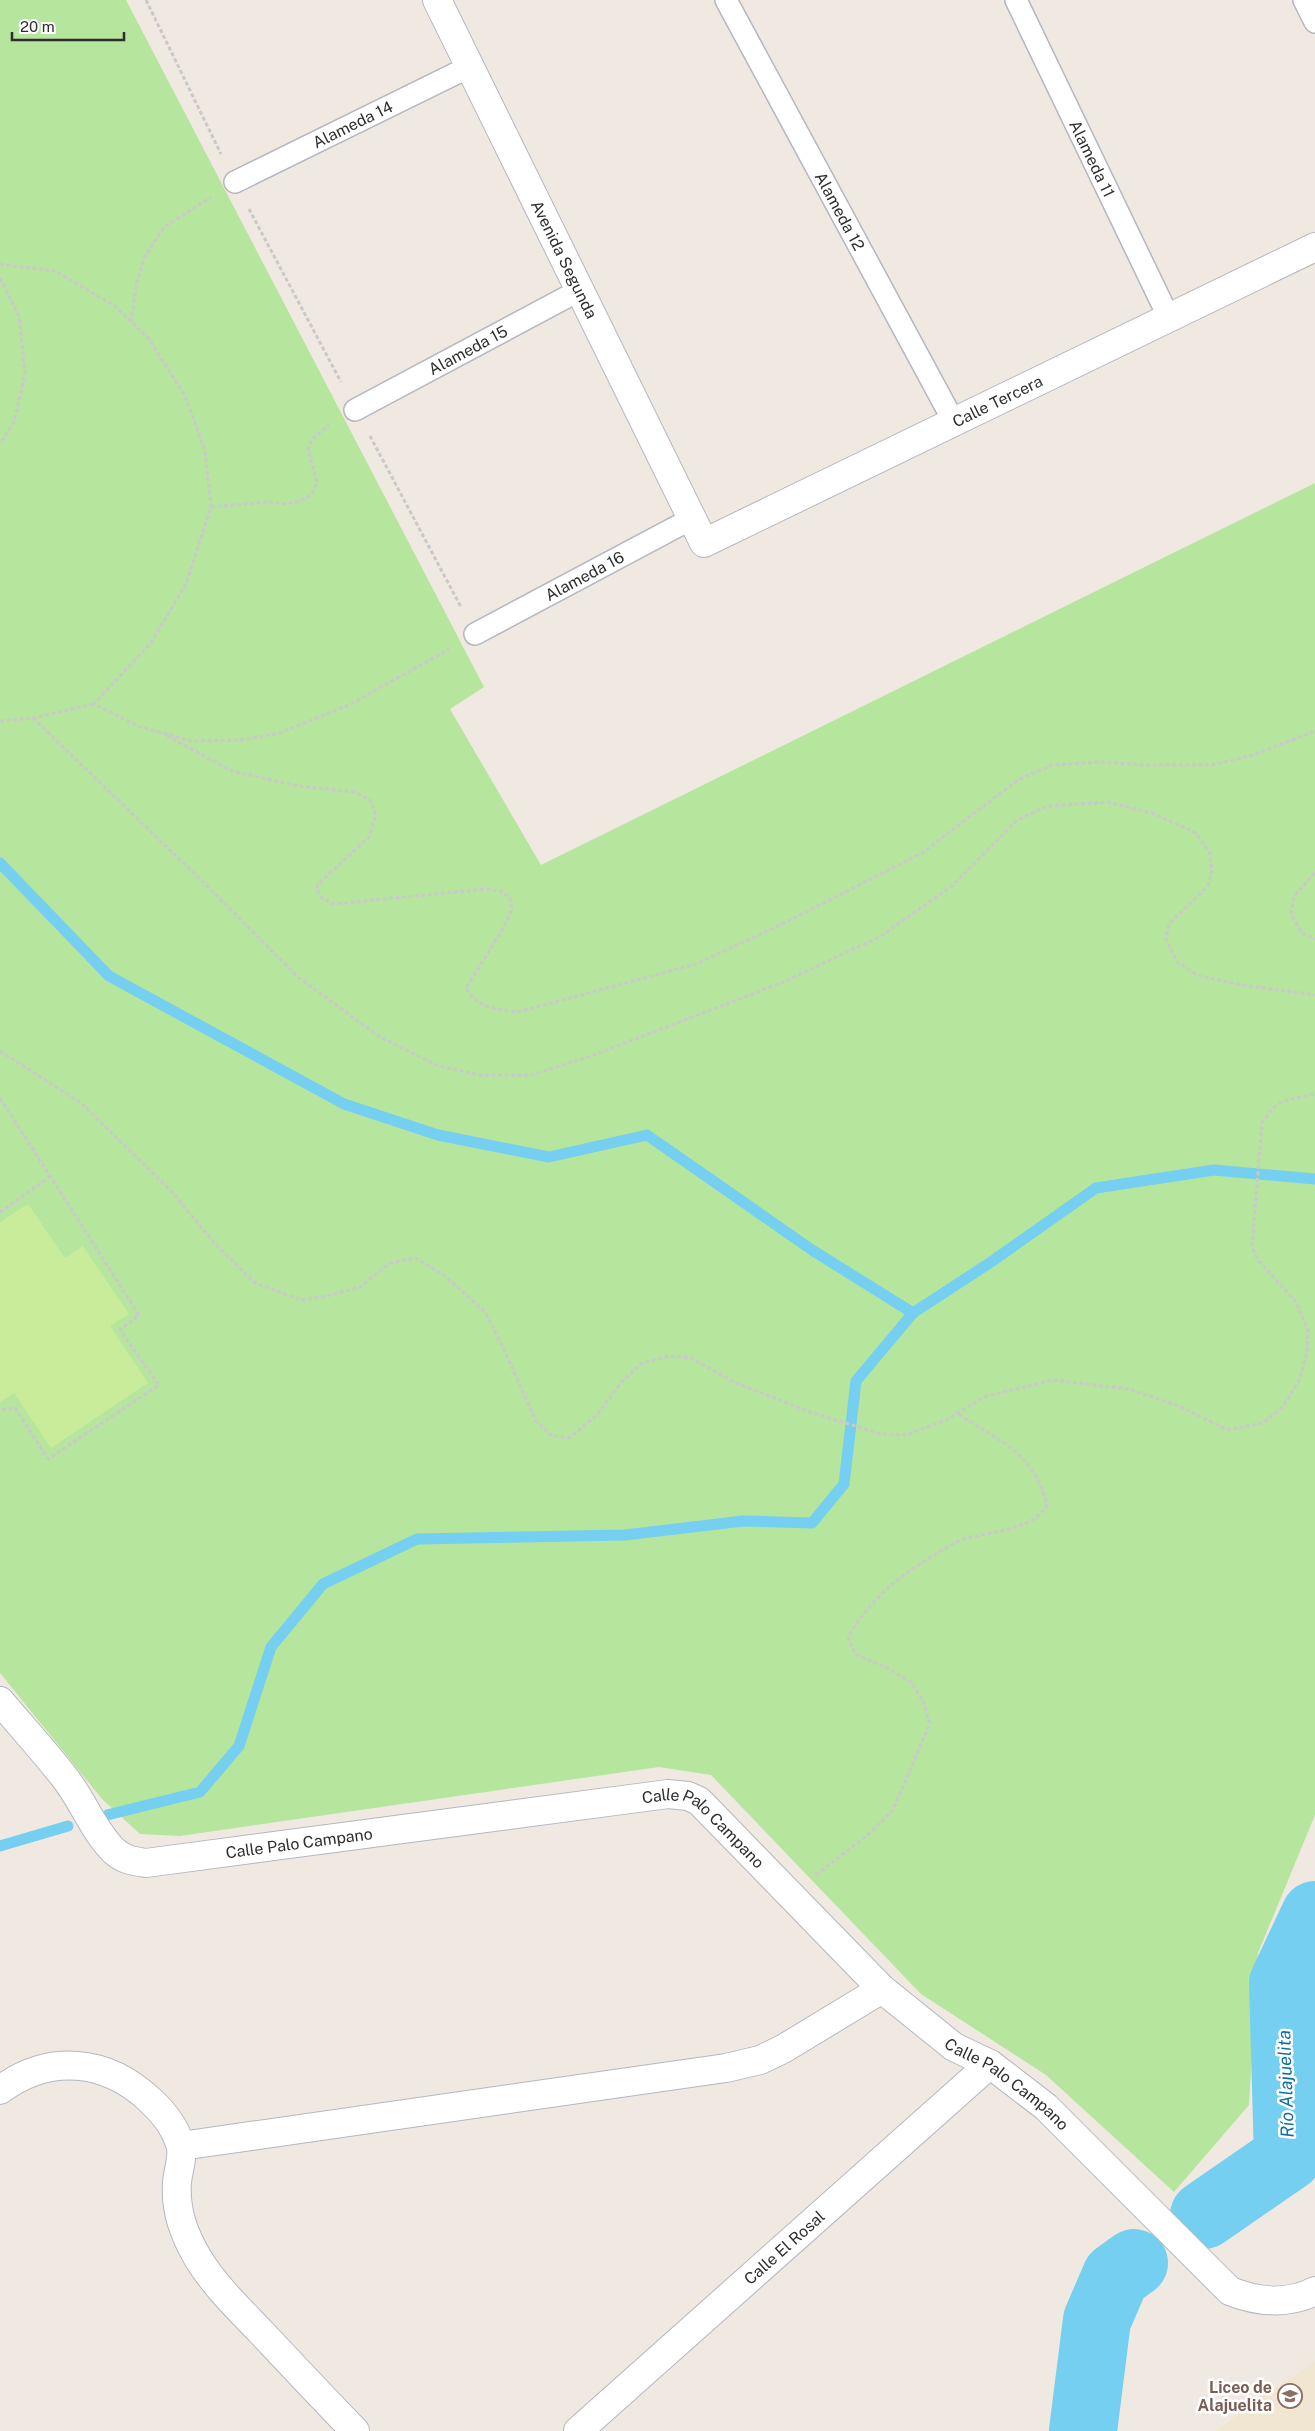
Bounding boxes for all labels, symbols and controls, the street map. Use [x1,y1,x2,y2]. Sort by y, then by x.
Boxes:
scale bar [12,10,125,42]
text: 20 m [20,18,55,35]
street label: Alameda 14 [310,97,396,152]
street label: Alameda 11 [1065,117,1118,200]
street label: Alameda 12 [811,169,869,254]
street label: Avenida Segunda [527,197,601,322]
street label: Alameda 15 [425,321,511,379]
street label: Calle Tercera [949,371,1046,431]
street label: Alameda 16 [542,547,627,605]
street label: Calle Palo Campano [641,1785,768,1872]
street label: Calle Palo Campano [224,1824,374,1862]
water label: Río Alajuelita [1273,2030,1298,2138]
street label: Calle Palo Campano [941,2034,1072,2134]
street label: Calle El Rosal [740,2207,829,2289]
place label: Liceo de Alajuelita [1198,2378,1272,2415]
school or university icon: Liceo de Alajuelita [1277,2383,1303,2409]

